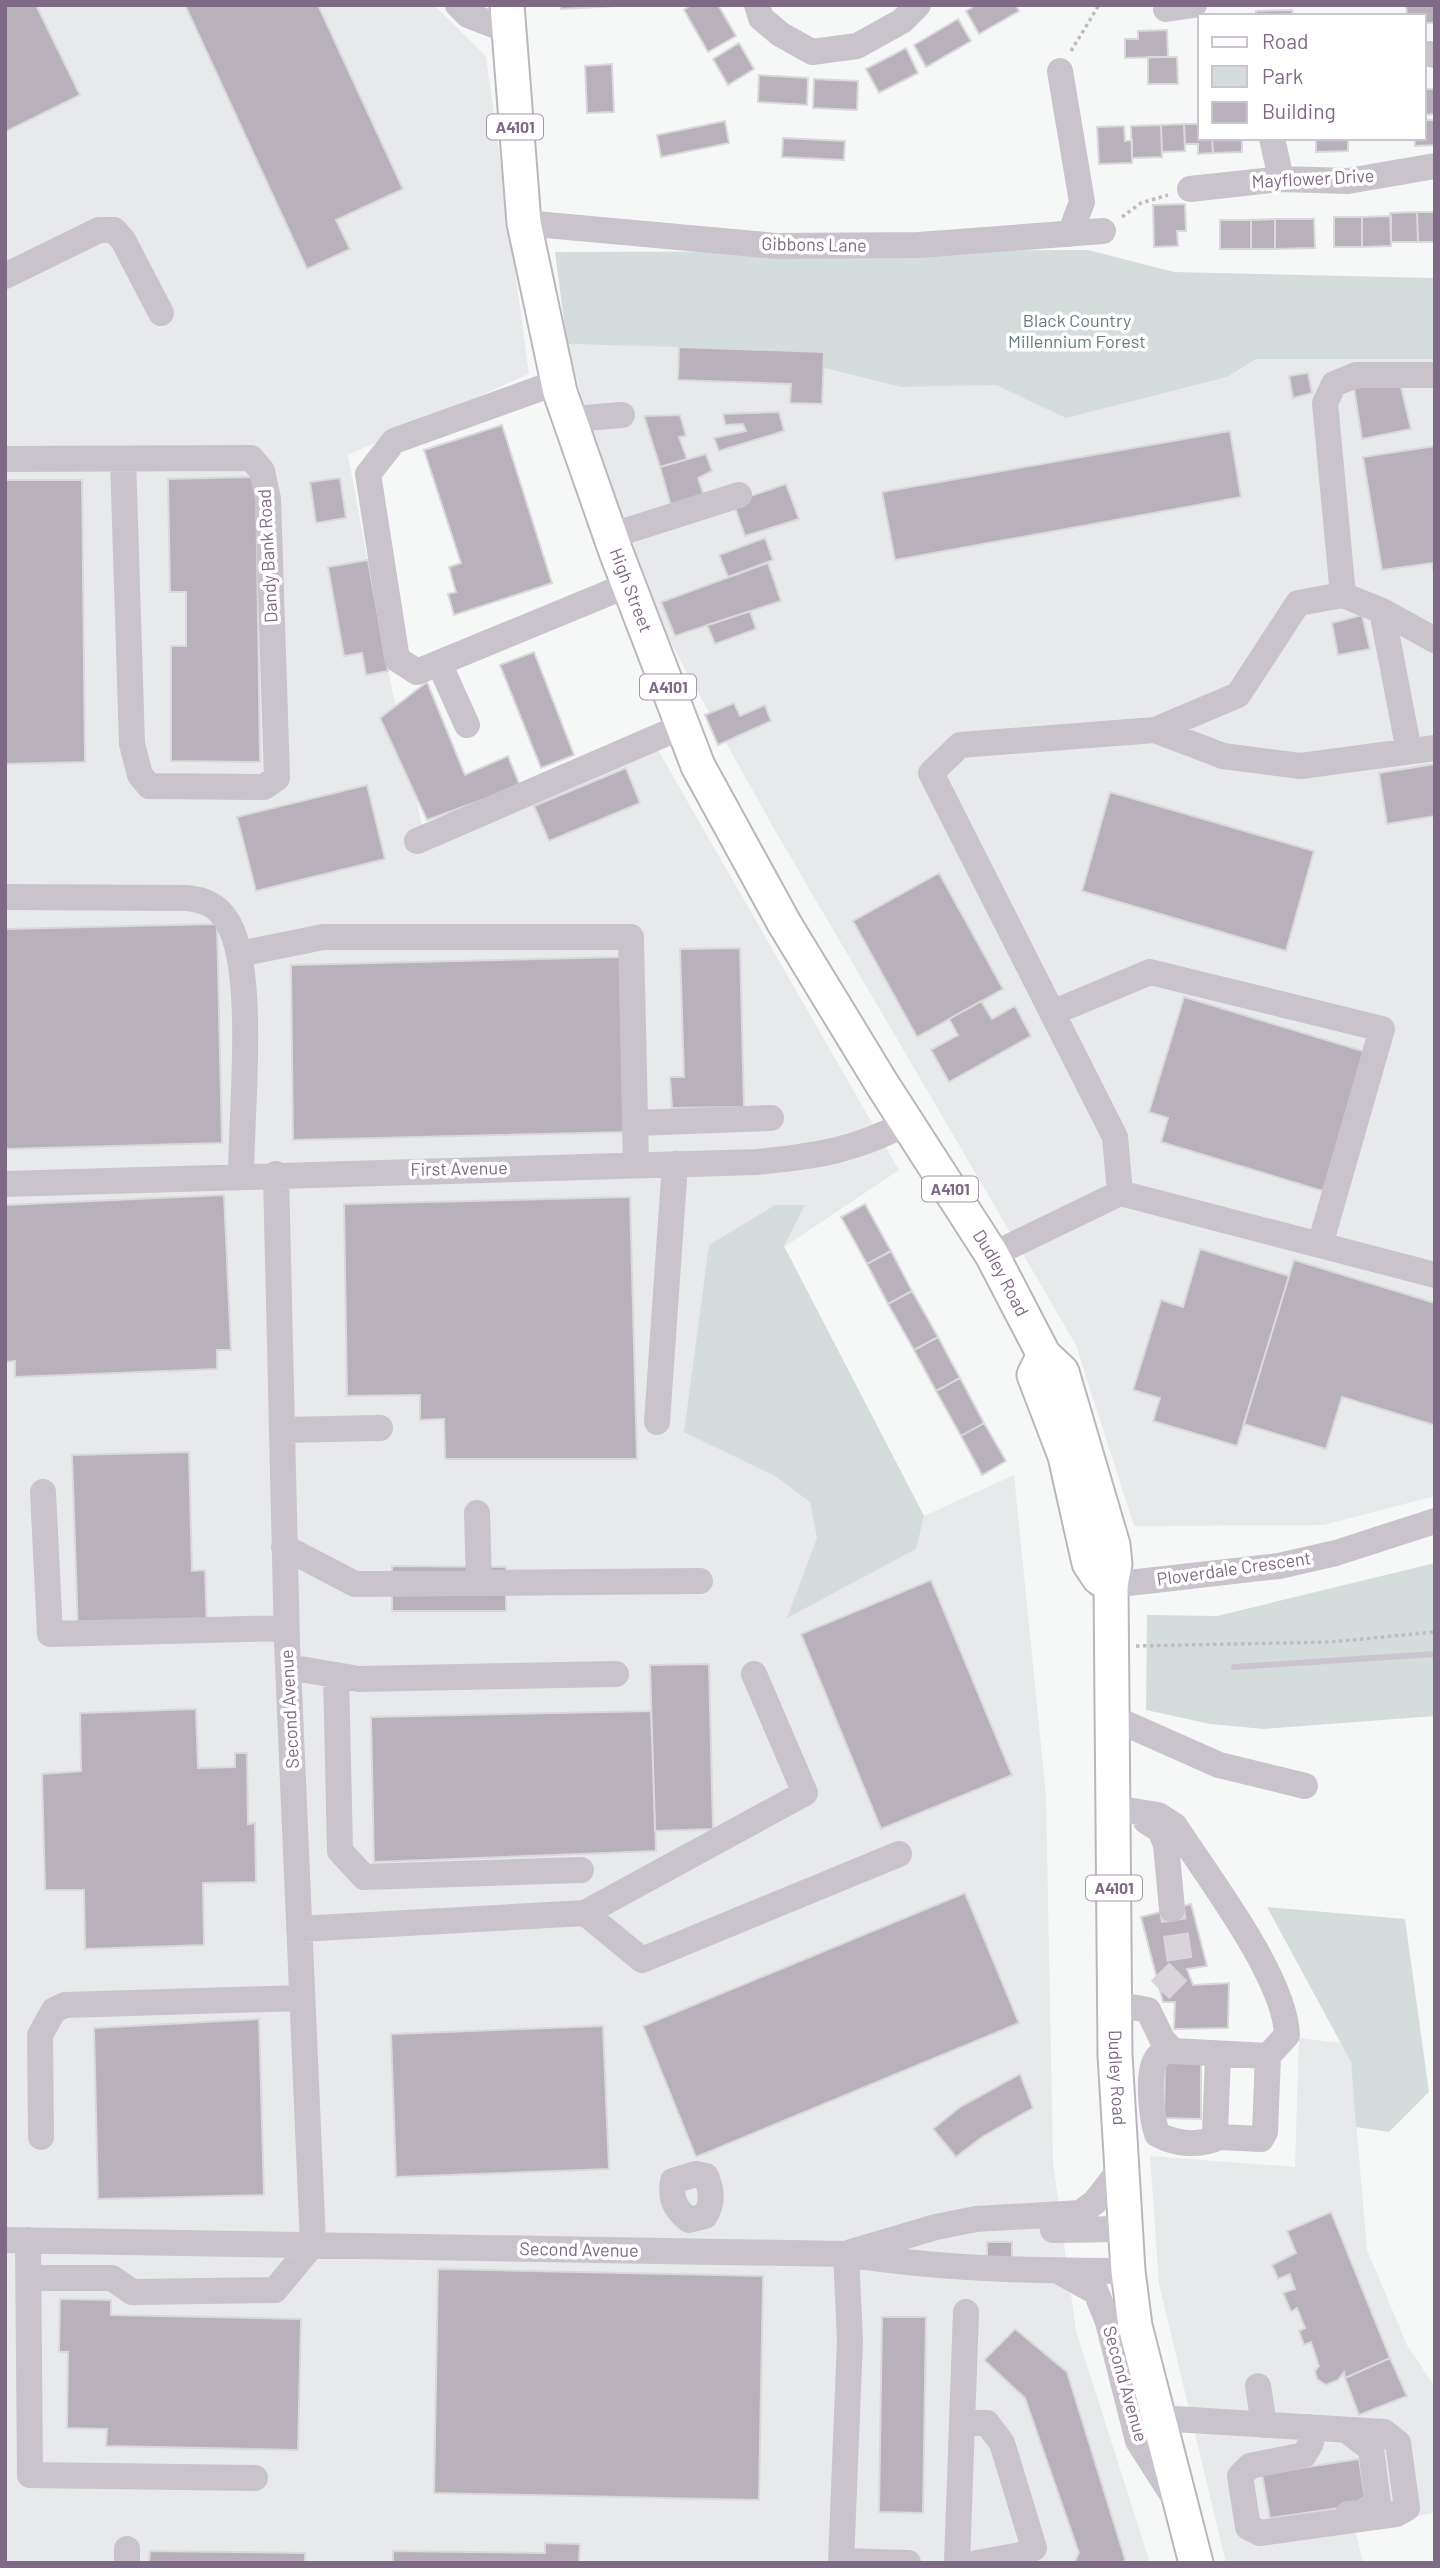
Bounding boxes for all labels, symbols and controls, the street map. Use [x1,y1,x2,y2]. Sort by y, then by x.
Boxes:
legend [1198,14,1426,140]
text: Road [1262,28,1308,53]
text: Park [1262,63,1303,88]
text: Building [1262,98,1336,123]
road number: A4101 [487,114,543,140]
street label: Mayflower Drive [1251,164,1375,192]
street label: Gibbons Lane [761,232,867,256]
park label: Black Country Millennium Forest [1008,309,1146,352]
street label: Dandy Bank Road [253,489,281,624]
street label: High Street [606,545,658,635]
road number: A4101 [640,674,696,700]
street label: First Avenue [410,1156,508,1180]
road number: A4101 [922,1176,978,1202]
street label: Dudley Road [969,1225,1034,1320]
street label: Ploverdale Crescent [1155,1546,1312,1590]
street label: Second Avenue [275,1649,303,1769]
road number: A4101 [1086,1876,1142,1900]
street label: Dudley Road [1105,2030,1131,2126]
street label: Second Avenue [519,2237,639,2261]
street label: Second Avenue [1099,2323,1153,2444]

